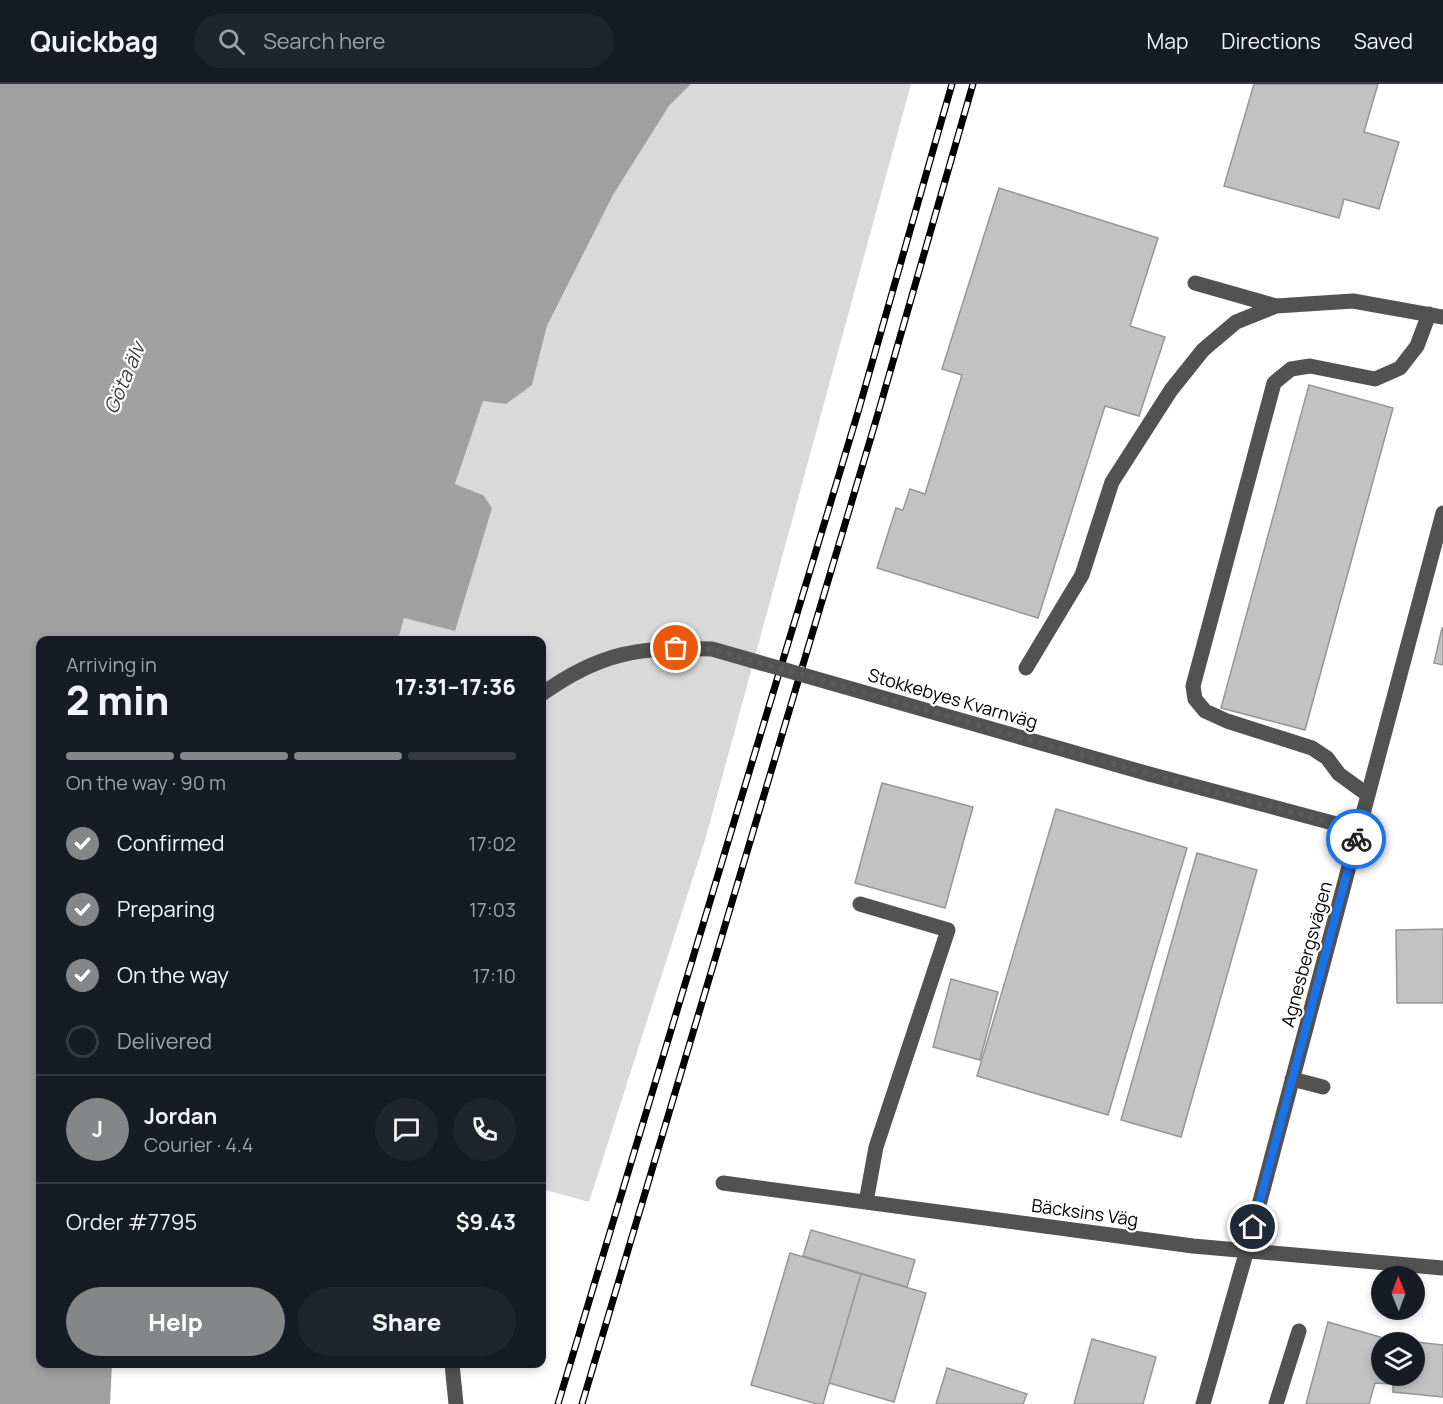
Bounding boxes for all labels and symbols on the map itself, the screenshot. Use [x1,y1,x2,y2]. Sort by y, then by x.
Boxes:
water label: Göta älv [97,336,152,418]
pin [650,622,701,673]
street label: Stokkebyes Kvarnväg [865,662,1041,734]
courier [1326,809,1386,869]
street label: Agnesbergsvägen [1275,878,1337,1030]
street label: Bäcksins Väg [1030,1193,1140,1231]
pin [1227,1201,1278,1252]
north arrow [1371,1266,1425,1320]

